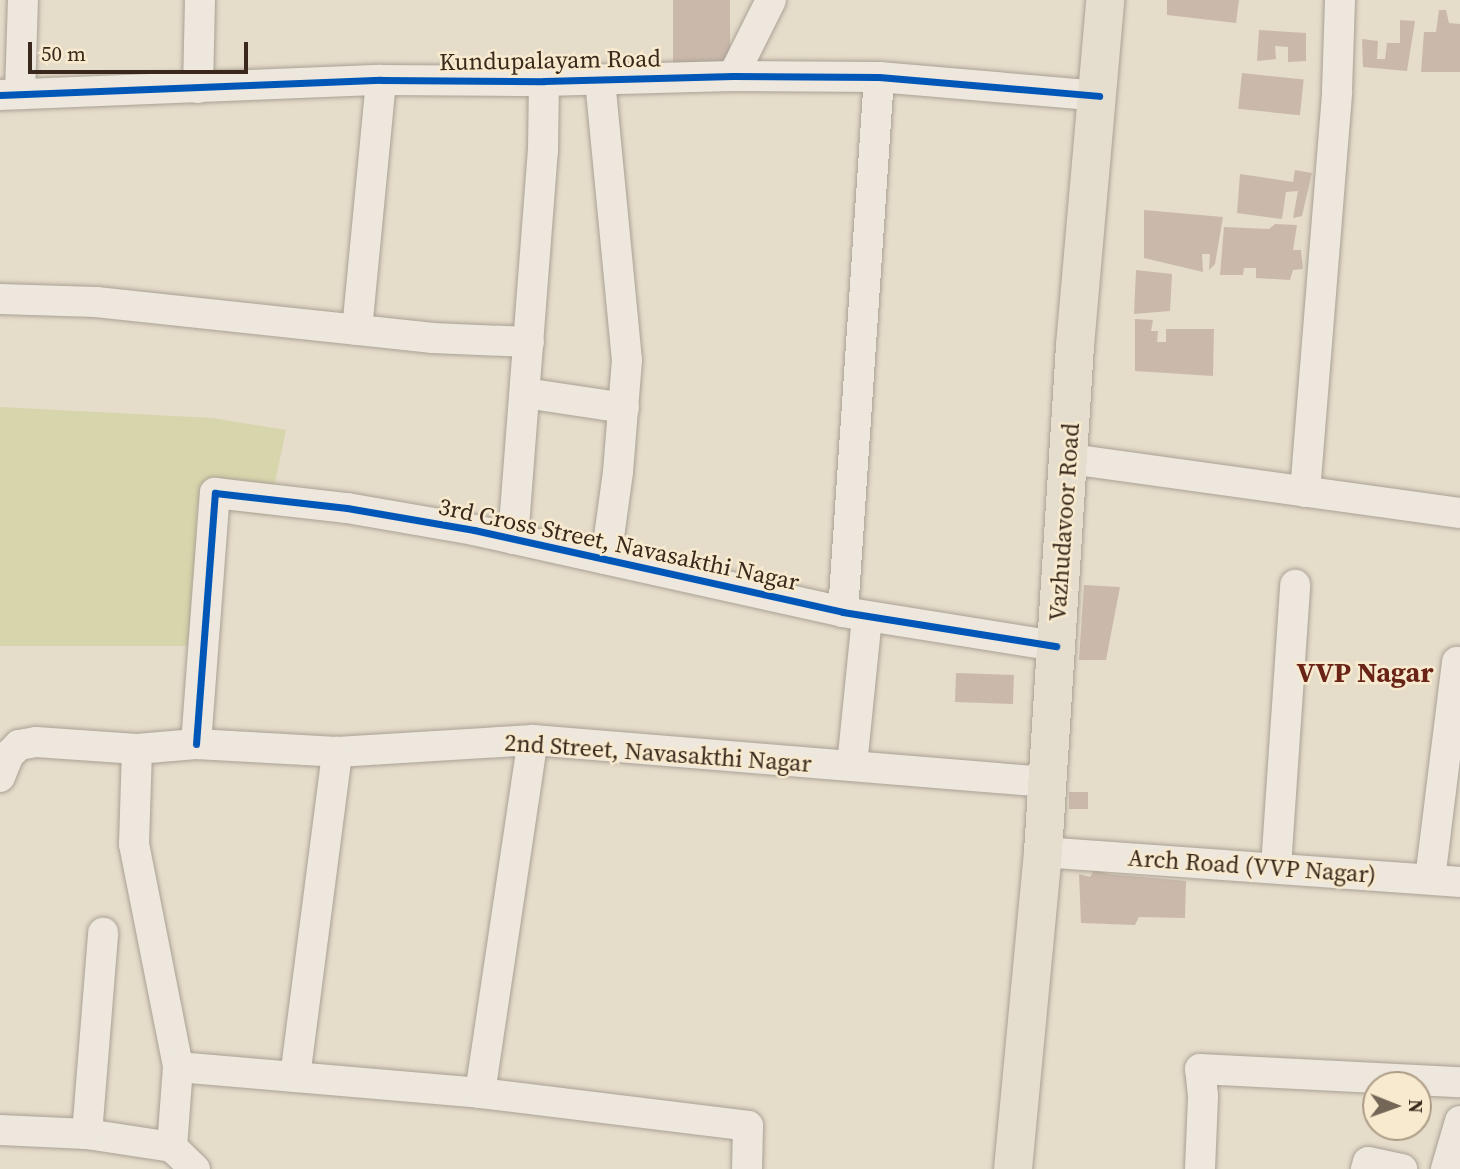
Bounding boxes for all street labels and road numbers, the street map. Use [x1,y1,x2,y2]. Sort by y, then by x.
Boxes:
street label: Kundupalayam Road [439,44,661,76]
street label: Vazhudavoor Road [1043,422,1085,622]
street label: 3rd Cross Street, Navasakthi Nagar [436,492,802,596]
street label: 2nd Street, Navasakthi Nagar [503,728,813,778]
street label: Arch Road (VVP Nagar) [1127,843,1377,889]

